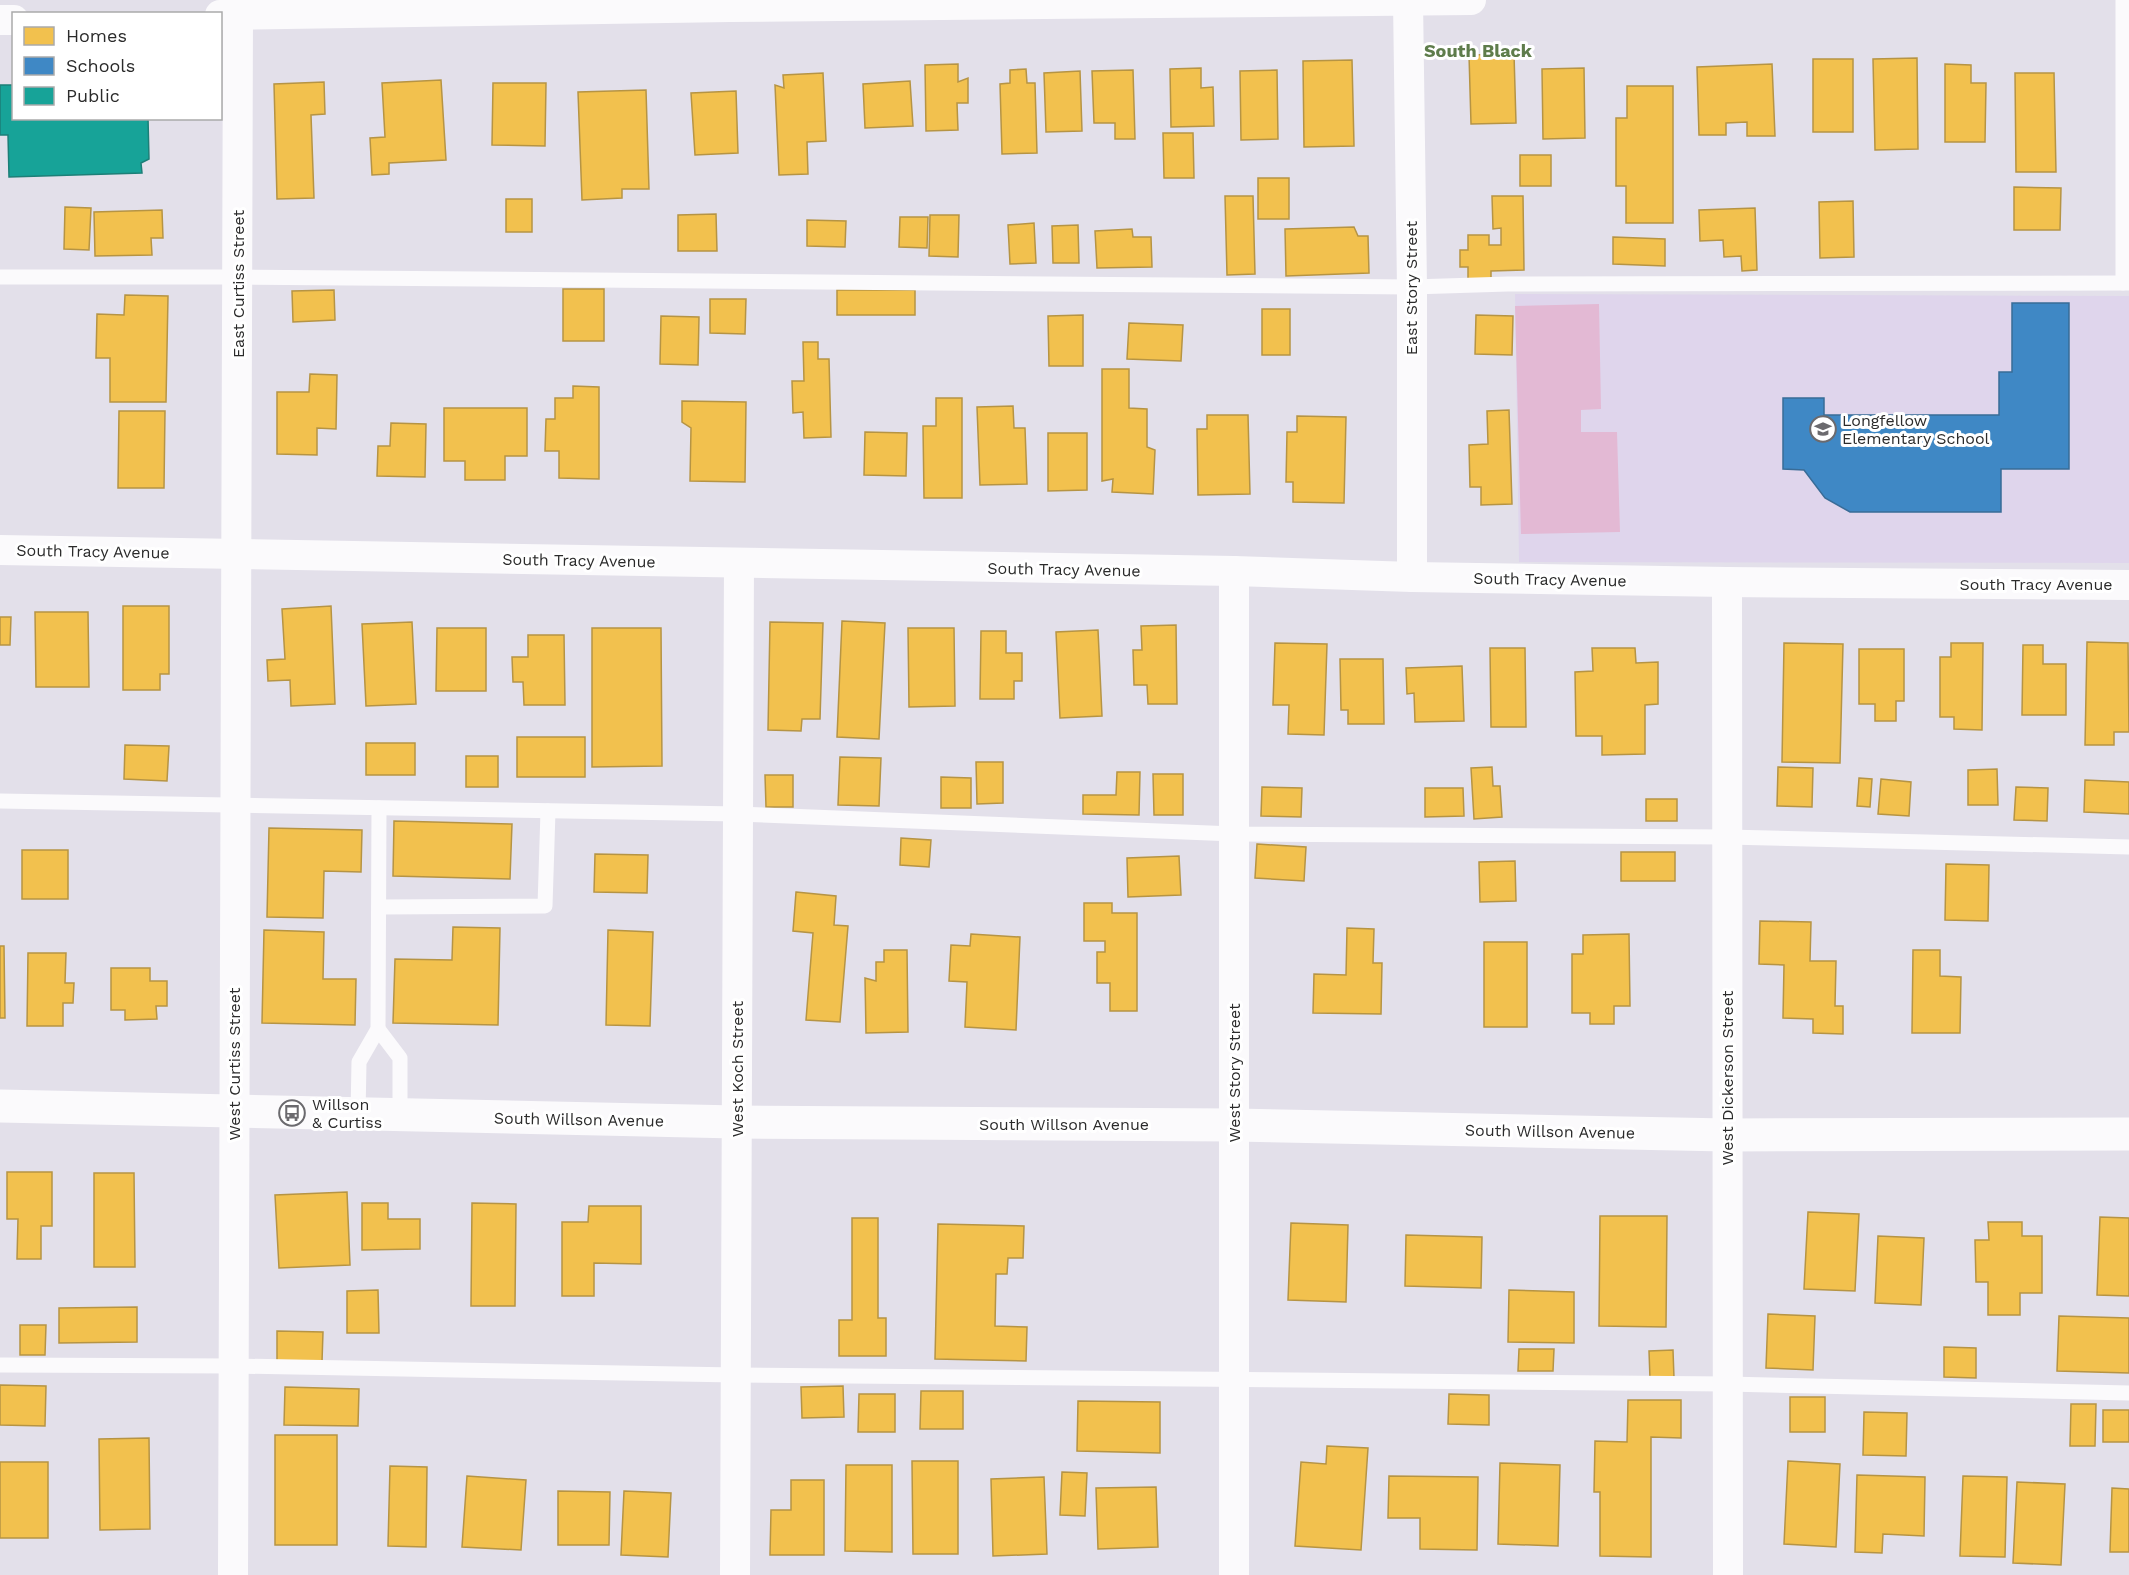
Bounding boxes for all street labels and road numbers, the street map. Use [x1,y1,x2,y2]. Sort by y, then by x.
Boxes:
street label: East Curtiss Street [229,210,248,358]
street label: East Story Street [1402,220,1421,355]
street label: South Tracy Avenue [16,541,170,562]
street label: South Tracy Avenue [502,550,656,571]
street label: South Tracy Avenue [987,559,1141,580]
street label: South Tracy Avenue [1473,569,1627,590]
street label: South Tracy Avenue [1959,575,2113,594]
street label: West Curtiss Street [225,987,244,1141]
street label: West Dickerson Street [1718,990,1737,1166]
street label: West Koch Street [728,1000,747,1137]
street label: West Story Street [1225,1003,1244,1143]
street label: South Willson Avenue [494,1109,664,1130]
street label: South Willson Avenue [979,1115,1149,1134]
street label: South Willson Avenue [1465,1121,1635,1142]

